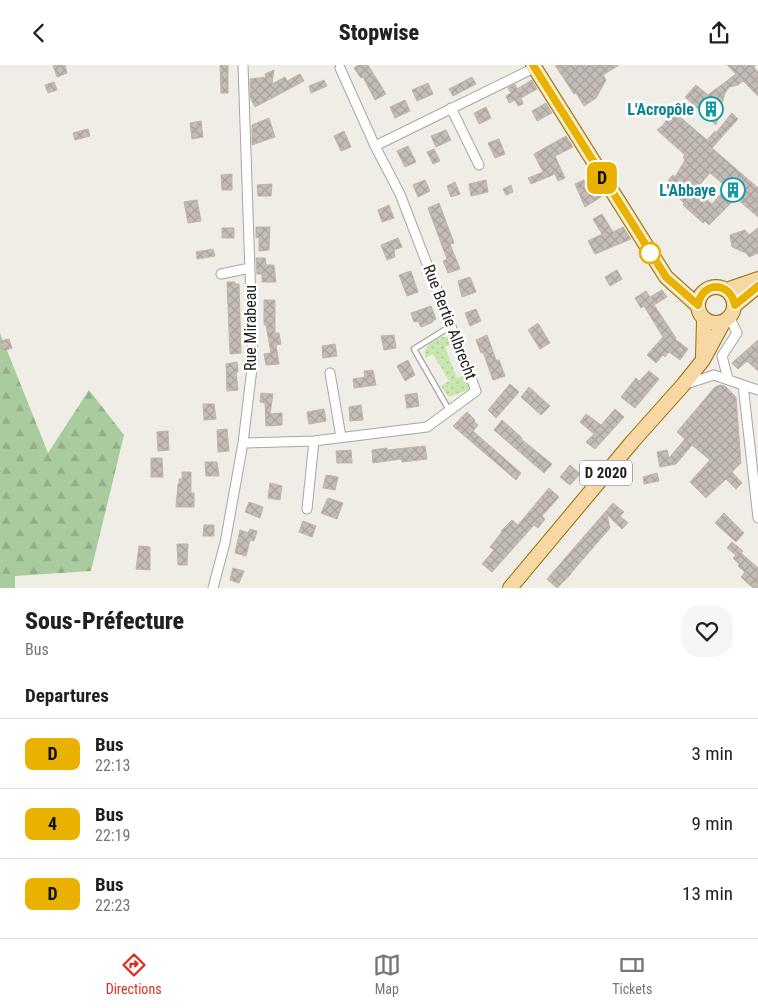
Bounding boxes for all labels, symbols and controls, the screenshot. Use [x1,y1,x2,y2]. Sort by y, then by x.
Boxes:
icon: back [25,19,53,47]
icon: share [705,19,733,47]
text: Stopwise [339,20,419,45]
building icon: L'Acropôle [698,96,724,122]
place label: L'Acropôle [627,100,694,119]
line badge: D [586,162,618,194]
text: D [597,167,607,188]
building icon: L'Abbaye [720,177,746,203]
place label: L'Abbaye [659,181,716,200]
unlabelled marker [639,242,661,264]
street label: Rue Bertie Albrecht [419,262,481,382]
street label: Rue Mirabeau [241,285,260,371]
road number: D 2020 [580,461,632,485]
button: heart [681,605,733,657]
text: Sous-Préfecture [25,607,184,635]
text: Bus [25,640,49,659]
text: Departures [25,684,109,707]
text: Bus [95,733,124,756]
text: 3 min [691,742,733,765]
text: D [47,743,58,764]
text: 22:13 [95,756,130,775]
text: Bus [95,803,124,826]
text: 9 min [691,812,733,835]
text: 4 [48,813,57,834]
text: 22:19 [95,826,130,845]
text: Bus [95,873,124,896]
text: 13 min [682,882,733,905]
text: D [47,883,58,904]
text: 22:23 [95,896,130,915]
tab: Directions [106,951,162,997]
tab: Map [373,951,401,997]
tab: Tickets [612,951,652,997]

